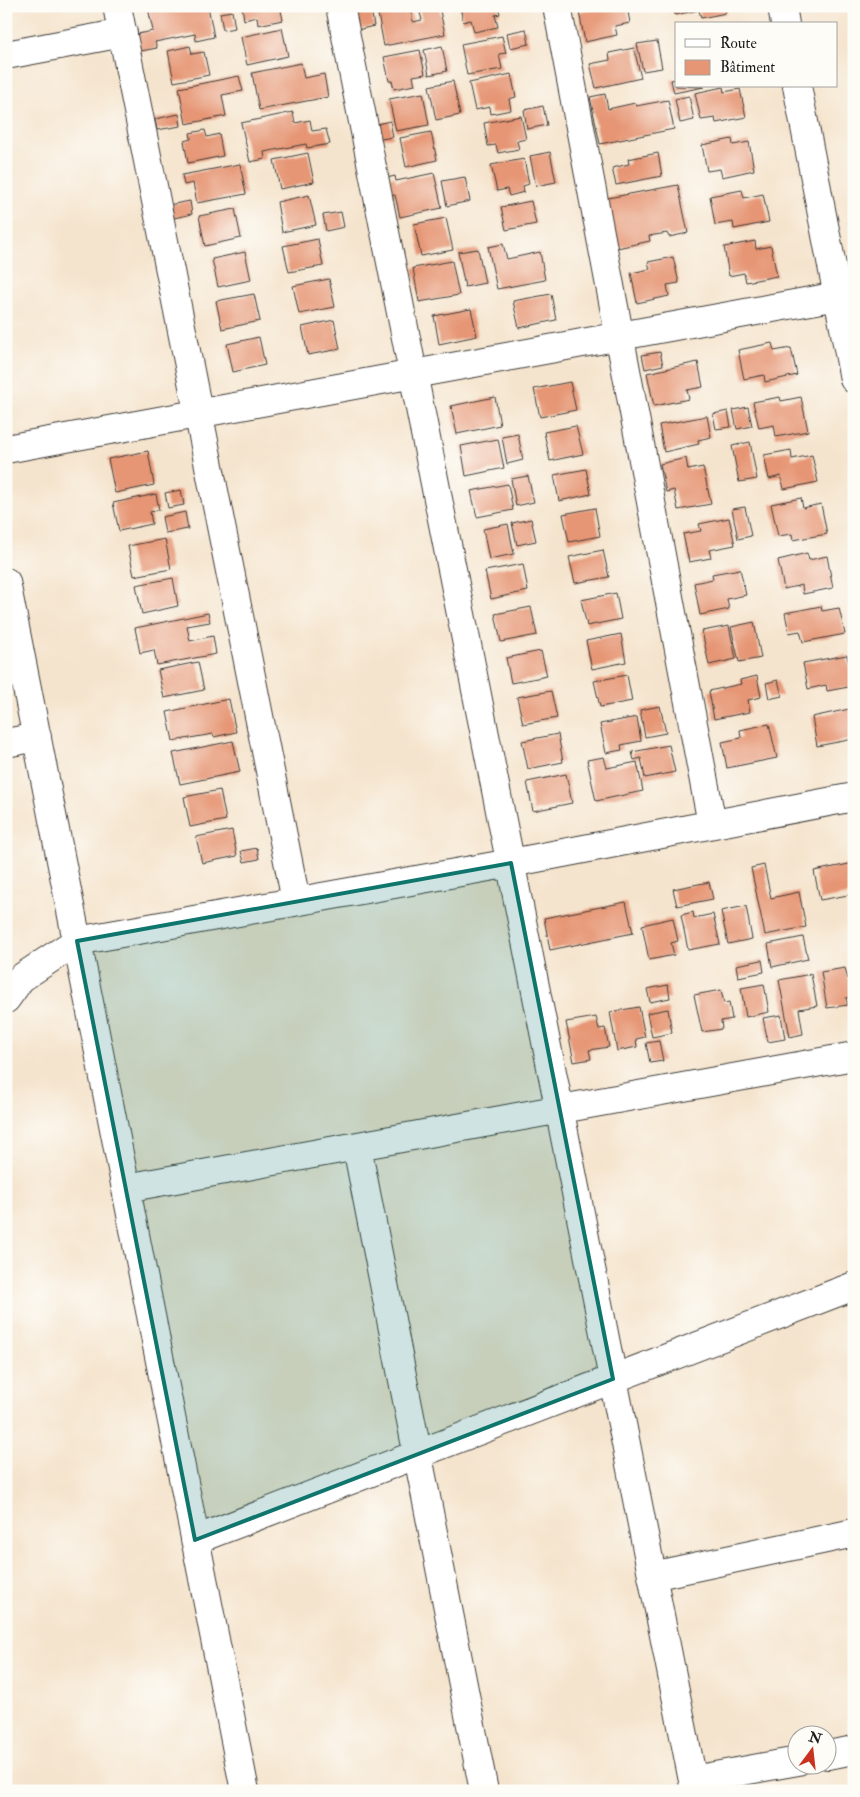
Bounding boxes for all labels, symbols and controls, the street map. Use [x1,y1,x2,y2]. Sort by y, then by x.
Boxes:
legend [675,22,838,88]
text: Route [720,34,757,53]
text: Bâtiment [720,58,775,77]
north arrow [788,1724,838,1774]
text: N [806,1728,824,1748]

